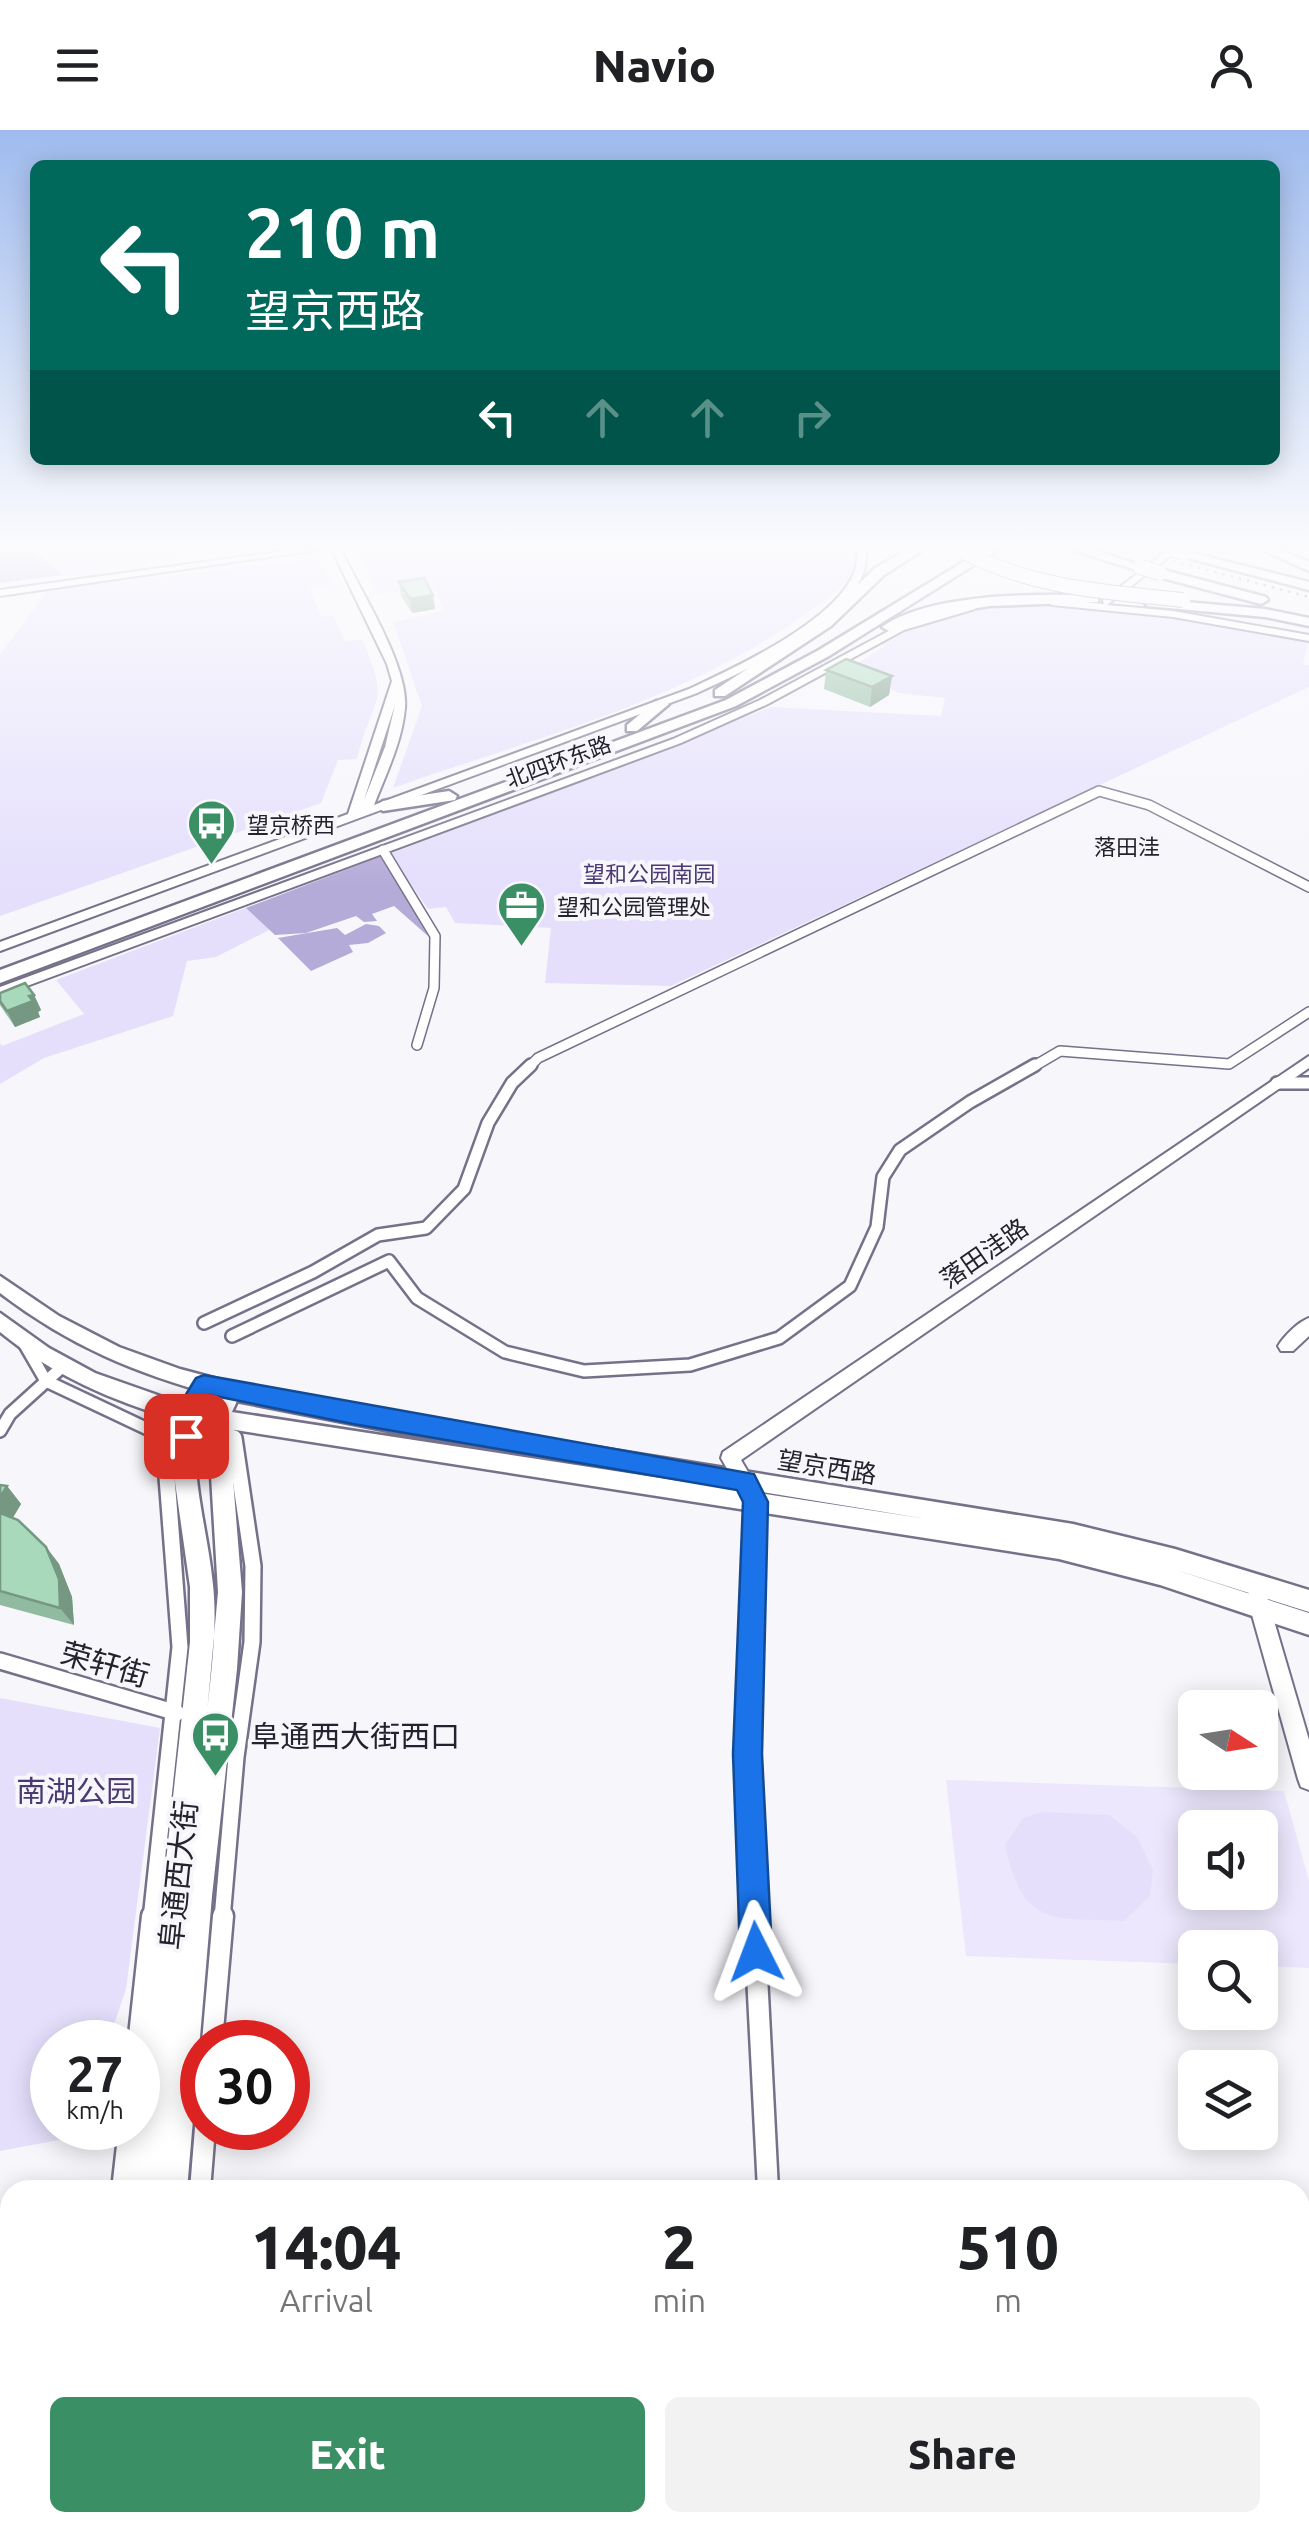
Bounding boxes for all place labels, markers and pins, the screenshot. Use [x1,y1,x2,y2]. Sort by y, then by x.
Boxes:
bus stop icon: 望京桥西 [186,798,238,866]
place label: 望京桥西 [247,812,335,837]
office icon: 望和公园管理处 [496,880,548,948]
place label: 望和公园管理处 [557,894,711,919]
pin [144,1394,229,1479]
bus stop icon: 阜通西大街西口 [189,1710,241,1778]
place label: 阜通西大街西口 [250,1719,460,1753]

